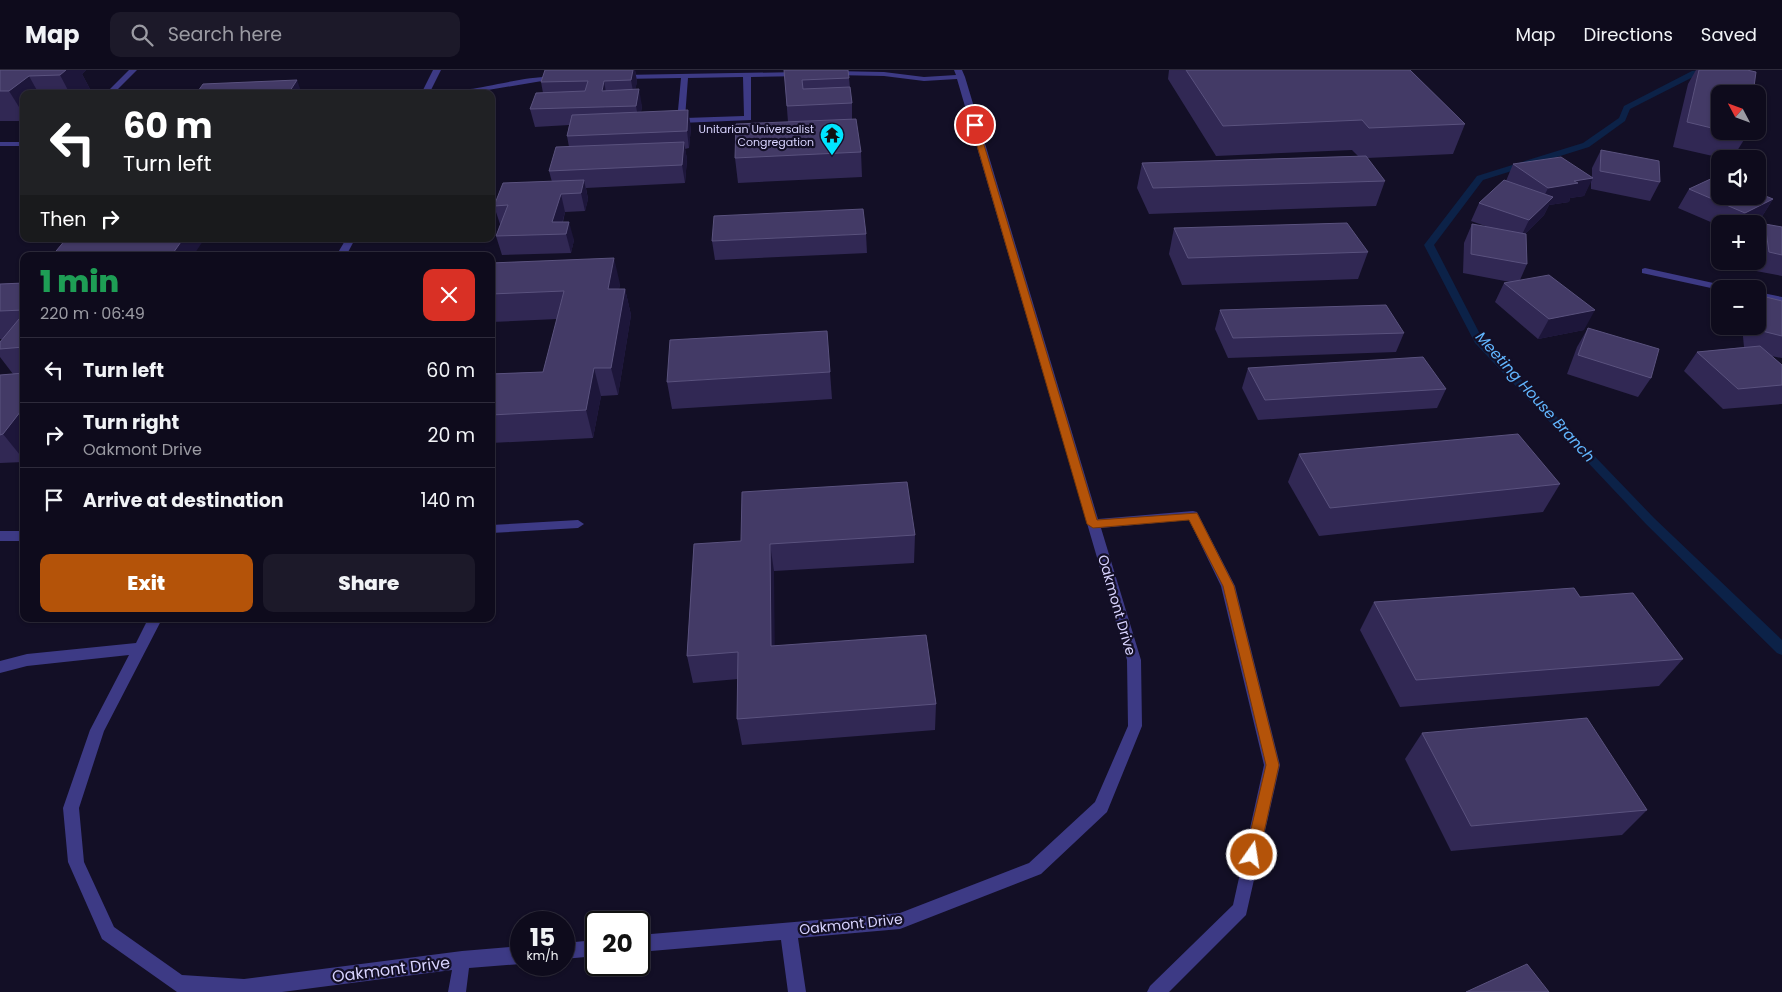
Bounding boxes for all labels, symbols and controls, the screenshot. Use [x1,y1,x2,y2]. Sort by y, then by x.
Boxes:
search box [110,12,460,57]
text: Map [25,18,80,51]
icon: search [128,21,156,49]
text: Search here [168,21,282,48]
text: Map [1516,22,1555,47]
text: Directions [1583,22,1673,47]
text: Saved [1701,22,1757,47]
north arrow [1711,85,1766,140]
map controls [1711,85,1766,335]
text: 60 m [123,101,213,150]
pin [954,104,996,146]
icon: left [40,110,105,175]
icon: arrive [961,111,989,139]
place label: Unitarian Universalist Congregation [699,121,814,150]
temple icon: Unitarian Universalist Congregation [819,122,845,156]
text: Turn left [123,148,211,179]
button: sound [1711,150,1766,205]
icon: right [96,205,124,233]
text: Then [40,206,86,233]
button: + [1711,215,1766,270]
text: 1 min [40,260,119,303]
button: close [423,269,475,321]
button: − [1711,280,1766,335]
text: 220 m · 06:49 [40,302,145,325]
water label: Meeting House Branch [1471,327,1600,467]
icon: left [40,356,68,384]
text: Turn left [83,357,164,384]
text: 60 m [426,357,475,384]
text: Turn right [83,409,179,436]
icon: right [40,421,68,449]
text: 20 m [427,422,475,449]
text: Oakmont Drive [83,438,202,461]
icon: arrive [40,486,68,514]
text: Arrive at destination [83,487,284,514]
text: 140 m [420,487,475,514]
street label: Oakmont Drive [1093,552,1141,658]
button: Exit [40,554,253,612]
button: Share [263,554,475,612]
position arrow [1225,828,1277,880]
street label: Oakmont Drive [798,909,904,939]
speed limit sign: 20 [585,911,650,976]
text: 15 [530,920,555,955]
text: km/h [527,947,558,964]
street label: Oakmont Drive [331,951,451,988]

